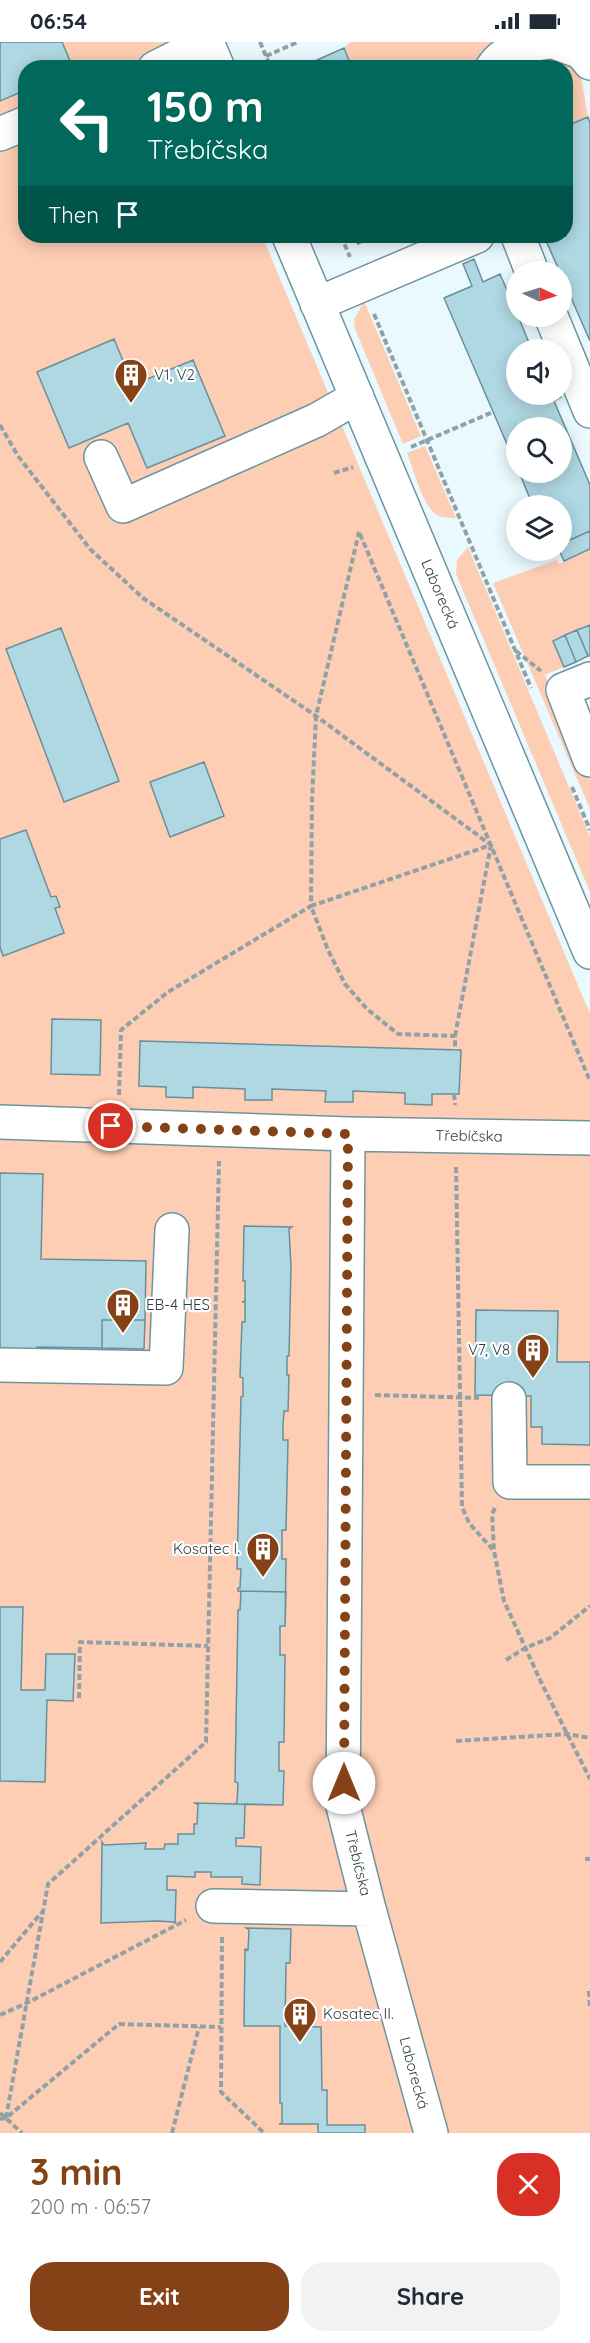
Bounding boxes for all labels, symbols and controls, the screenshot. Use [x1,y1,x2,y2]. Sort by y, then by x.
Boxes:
text: 06:54 [30,7,87,35]
text: 150 m [147,80,264,133]
icon: left [48,84,126,162]
text: Třebíčska [147,132,268,166]
icon: arrive [111,198,144,231]
text: Then [48,201,99,229]
north arrow [506,261,572,327]
map controls [506,261,572,561]
button: sound [506,339,572,405]
building icon: V1, V2 [113,357,149,404]
place label: V1, V2 [154,365,195,384]
button: search [506,417,572,483]
button: layers [506,495,572,561]
street label: Laborecká [417,556,464,632]
pin [85,1100,136,1151]
icon: arrive [94,1109,127,1142]
street label: Třebíčska [435,1125,503,1146]
building icon: EB-4 HES [105,1287,141,1334]
place label: EB-4 HES [146,1295,210,1314]
building icon: V7, V8 [515,1332,551,1379]
place label: V7, V8 [468,1340,510,1359]
building icon: Kosatec I. [245,1531,281,1578]
place label: Kosatec I. [173,1539,240,1558]
position arrow [312,1751,376,1815]
street label: Třebíčska [341,1828,376,1898]
building icon: Kosatec II. [282,1996,318,2043]
place label: Kosatec II. [323,2004,394,2023]
street label: Laborecká [396,2035,433,2111]
text: 3 min [30,2149,123,2194]
button: close [497,2153,560,2216]
text: 200 m · 06:57 [30,2194,151,2219]
button: Exit [30,2262,289,2331]
button: Share [301,2262,560,2331]

